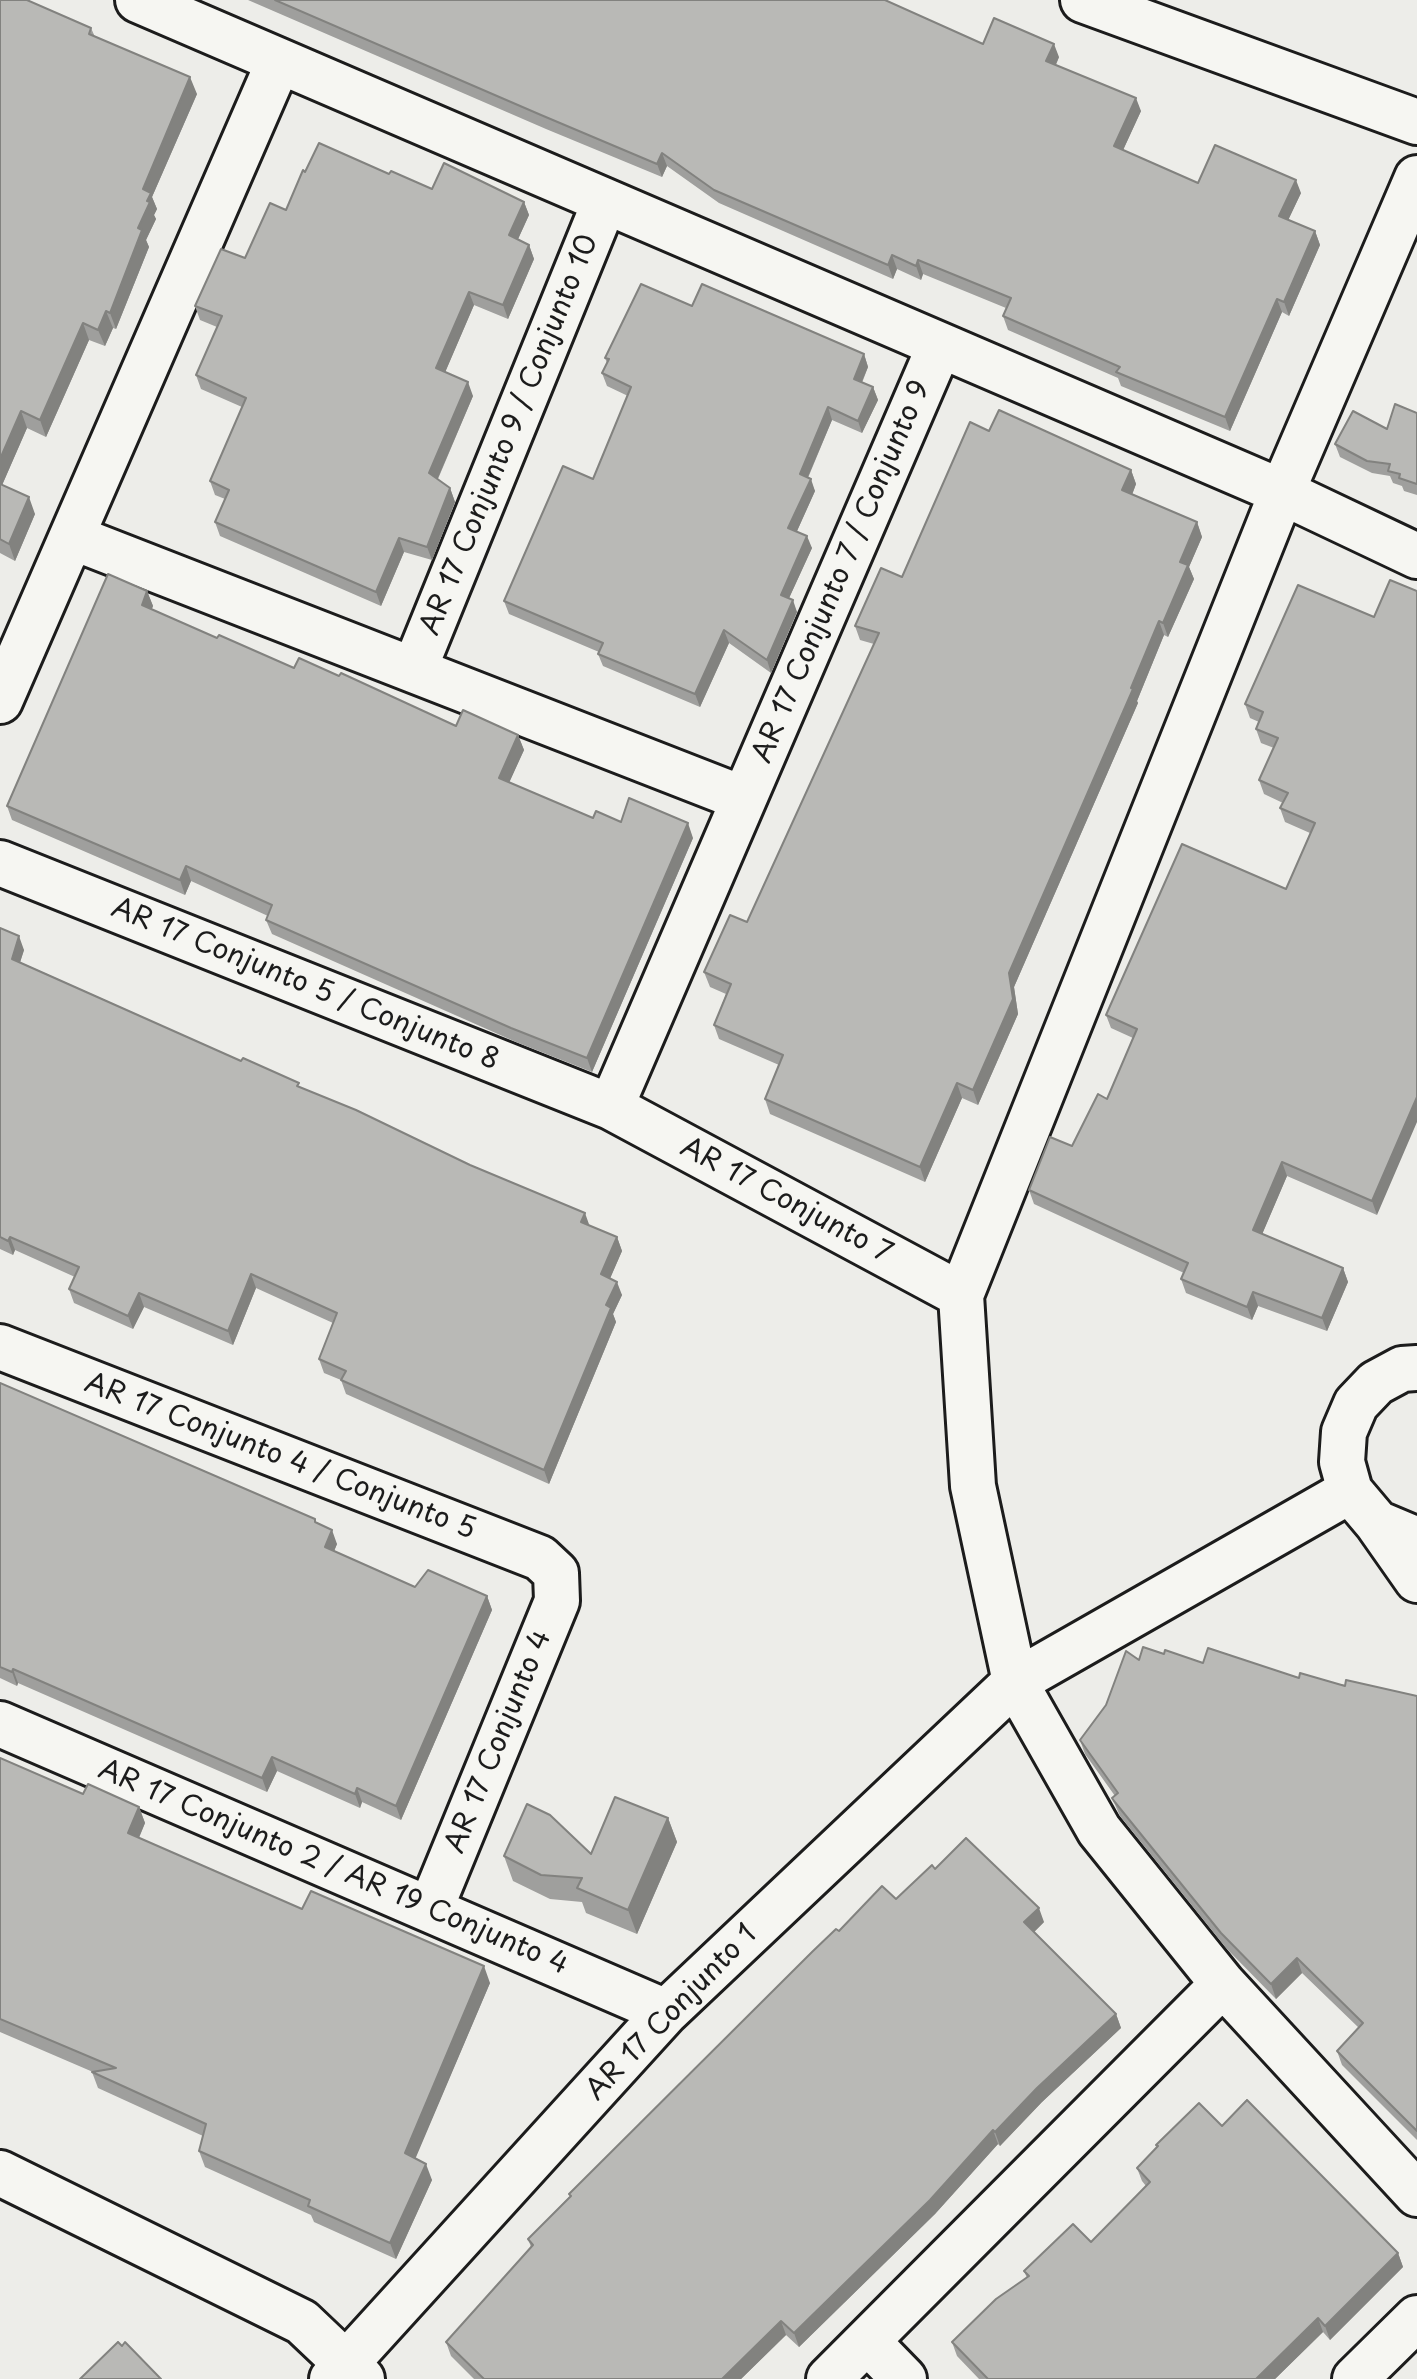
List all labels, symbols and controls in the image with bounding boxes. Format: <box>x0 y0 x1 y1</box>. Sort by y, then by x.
street label: AR 17 Conjunto 9 / Conjunto 10 <box>414 230 606 640</box>
street label: AR 17 Conjunto 7 / Conjunto 9 <box>746 376 938 768</box>
street label: AR 17 Conjunto 5 / Conjunto 8 <box>106 892 504 1078</box>
street label: AR 17 Conjunto 7 <box>675 1131 897 1271</box>
street label: AR 17 Conjunto 4 / Conjunto 5 <box>80 1367 480 1547</box>
street label: AR 17 Conjunto 4 <box>439 1626 559 1858</box>
street label: AR 17 Conjunto 2 / AR 19 Conjunto 4 <box>93 1754 573 1982</box>
street label: AR 17 Conjunto 1 <box>580 1918 764 2108</box>

